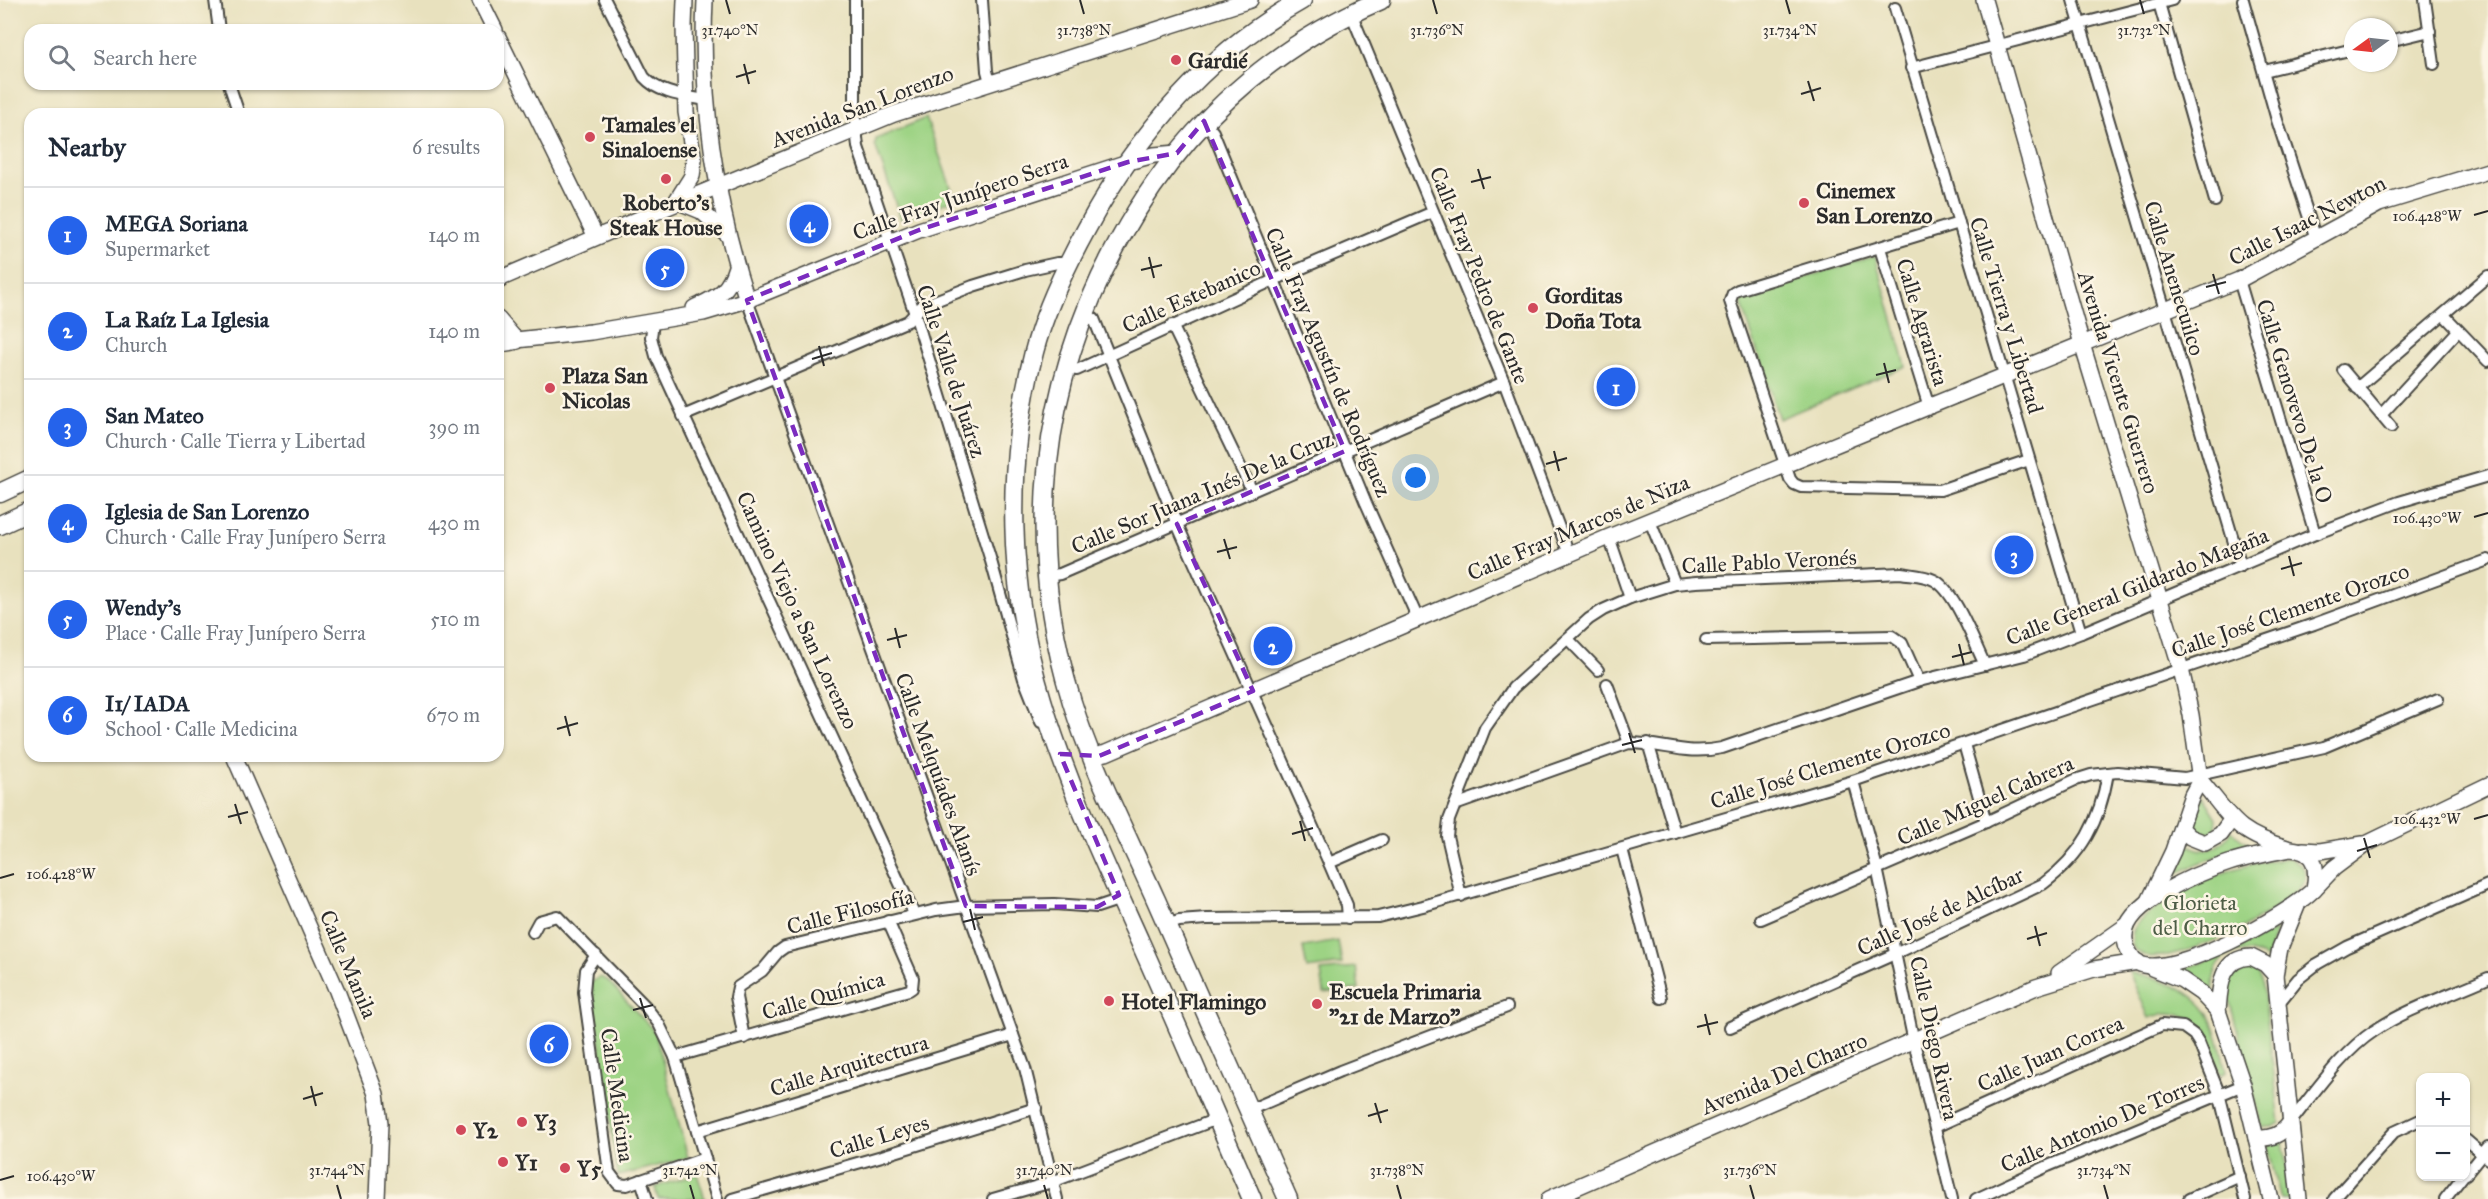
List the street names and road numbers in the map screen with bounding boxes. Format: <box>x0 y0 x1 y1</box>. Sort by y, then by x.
street label: Avenida San Lorenzo <box>766 59 957 154</box>
street label: Calle Fray Junípero Serra <box>849 147 1072 246</box>
street label: Calle Fray Pedro de Gante <box>1424 163 1535 388</box>
street label: Calle Isaac Newton <box>2224 169 2390 272</box>
street label: Calle Anenecuilco <box>2138 197 2211 359</box>
street label: Calle Tierra y Libertad <box>1964 214 2049 417</box>
street label: Calle Fray Agustín de Rodríguez <box>1259 223 1398 501</box>
street label: Calle Estebanico <box>1118 254 1265 339</box>
street label: Calle Agrarista <box>1890 255 1955 390</box>
street label: Avenida Vicente Guerrero <box>2071 267 2165 497</box>
street label: Calle Valle de Juárez <box>911 281 992 461</box>
street label: Calle Genovevo De la O <box>2251 296 2338 506</box>
street label: Calle Sor Juana Inés De la Cruz <box>1067 425 1337 560</box>
street label: Calle Fray Marcos de Niza <box>1463 468 1694 587</box>
street label: Camino Viejo a San Lorenzo <box>731 487 865 733</box>
street label: Calle General Gildardo Magaña <box>2002 521 2273 652</box>
street label: Calle Pablo Veronés <box>1681 543 1857 580</box>
street label: Calle José Clemente Orozco <box>2168 557 2413 664</box>
street label: Calle Melquíades Alanís <box>889 669 988 879</box>
street label: Calle José Clemente Orozco <box>1707 716 1953 815</box>
street label: Calle Miguel Cabrera <box>1893 749 2078 852</box>
street label: Calle José de Alcíbar <box>1853 861 2028 962</box>
street label: Calle Filosofía <box>784 883 917 940</box>
street label: Calle Manila <box>314 906 384 1023</box>
street label: Calle Diego Rivera <box>1904 954 1965 1123</box>
street label: Calle Química <box>759 965 888 1026</box>
street label: Calle Juan Correa <box>1973 1009 2128 1098</box>
street label: Calle Medicina <box>595 1026 640 1165</box>
street label: Avenida Del Charro <box>1696 1026 1871 1121</box>
street label: Calle Arquitectura <box>767 1028 932 1102</box>
street label: Calle Antonio De Torres <box>1996 1068 2208 1179</box>
street label: Calle Leyes <box>826 1109 932 1164</box>

